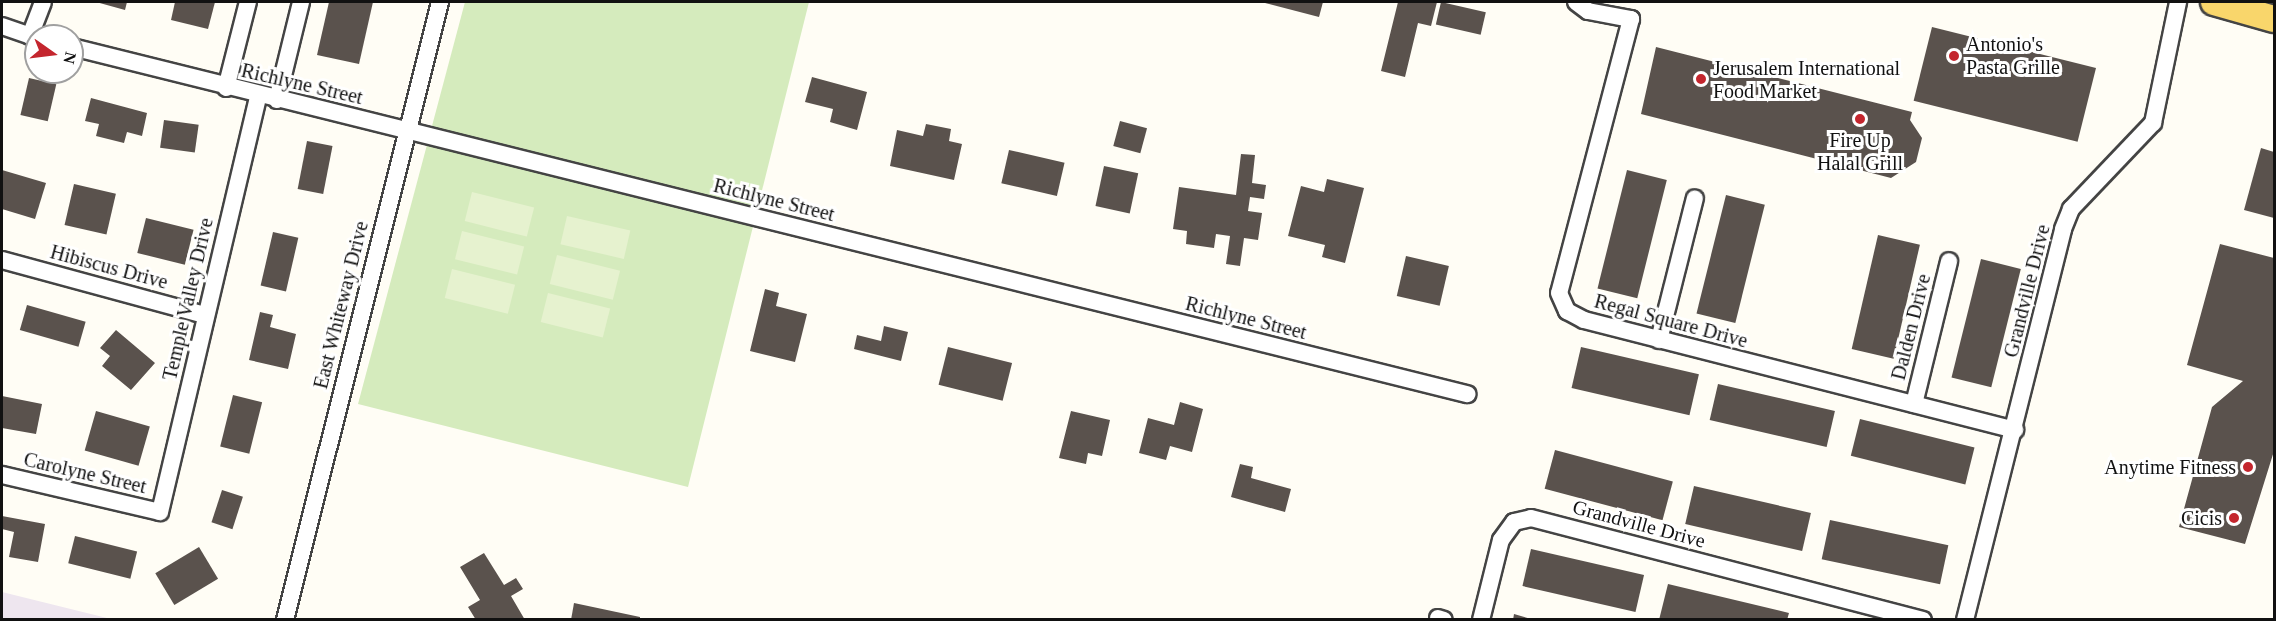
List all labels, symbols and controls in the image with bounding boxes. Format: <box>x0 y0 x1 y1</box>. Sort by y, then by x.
north arrow <box>24 24 84 84</box>
place label: Antonio's Pasta Grille <box>1966 33 2060 80</box>
marker: Antonio's Pasta Grille <box>1947 49 1961 63</box>
text: N <box>60 50 80 66</box>
place label: Jerusalem International Food Market <box>1713 56 1900 103</box>
street label: Richlyne Street <box>239 58 365 110</box>
marker: Jerusalem International Food Market <box>1694 72 1708 86</box>
marker: Fire Up Halal Grill <box>1853 112 1867 126</box>
place label: Fire Up Halal Grill <box>1817 128 1903 175</box>
street label: Richlyne Street <box>711 173 837 227</box>
street label: Temple Valley Drive <box>158 215 218 383</box>
street label: East Whiteway Drive <box>309 219 373 391</box>
street label: Grandville Drive <box>1999 222 2055 360</box>
street label: Hibiscus Drive <box>48 240 170 294</box>
street label: Dalden Drive <box>1886 272 1936 382</box>
street label: Regal Square Drive <box>1592 289 1750 353</box>
street label: Richlyne Street <box>1183 291 1309 345</box>
street label: Carolyne Street <box>21 447 149 499</box>
place label: Anytime Fitness <box>2104 455 2236 479</box>
marker: Anytime Fitness <box>2241 460 2255 474</box>
street label: Grandville Drive <box>1570 495 1708 553</box>
place label: Cicis <box>2181 506 2222 530</box>
marker: Cicis <box>2227 511 2241 525</box>

